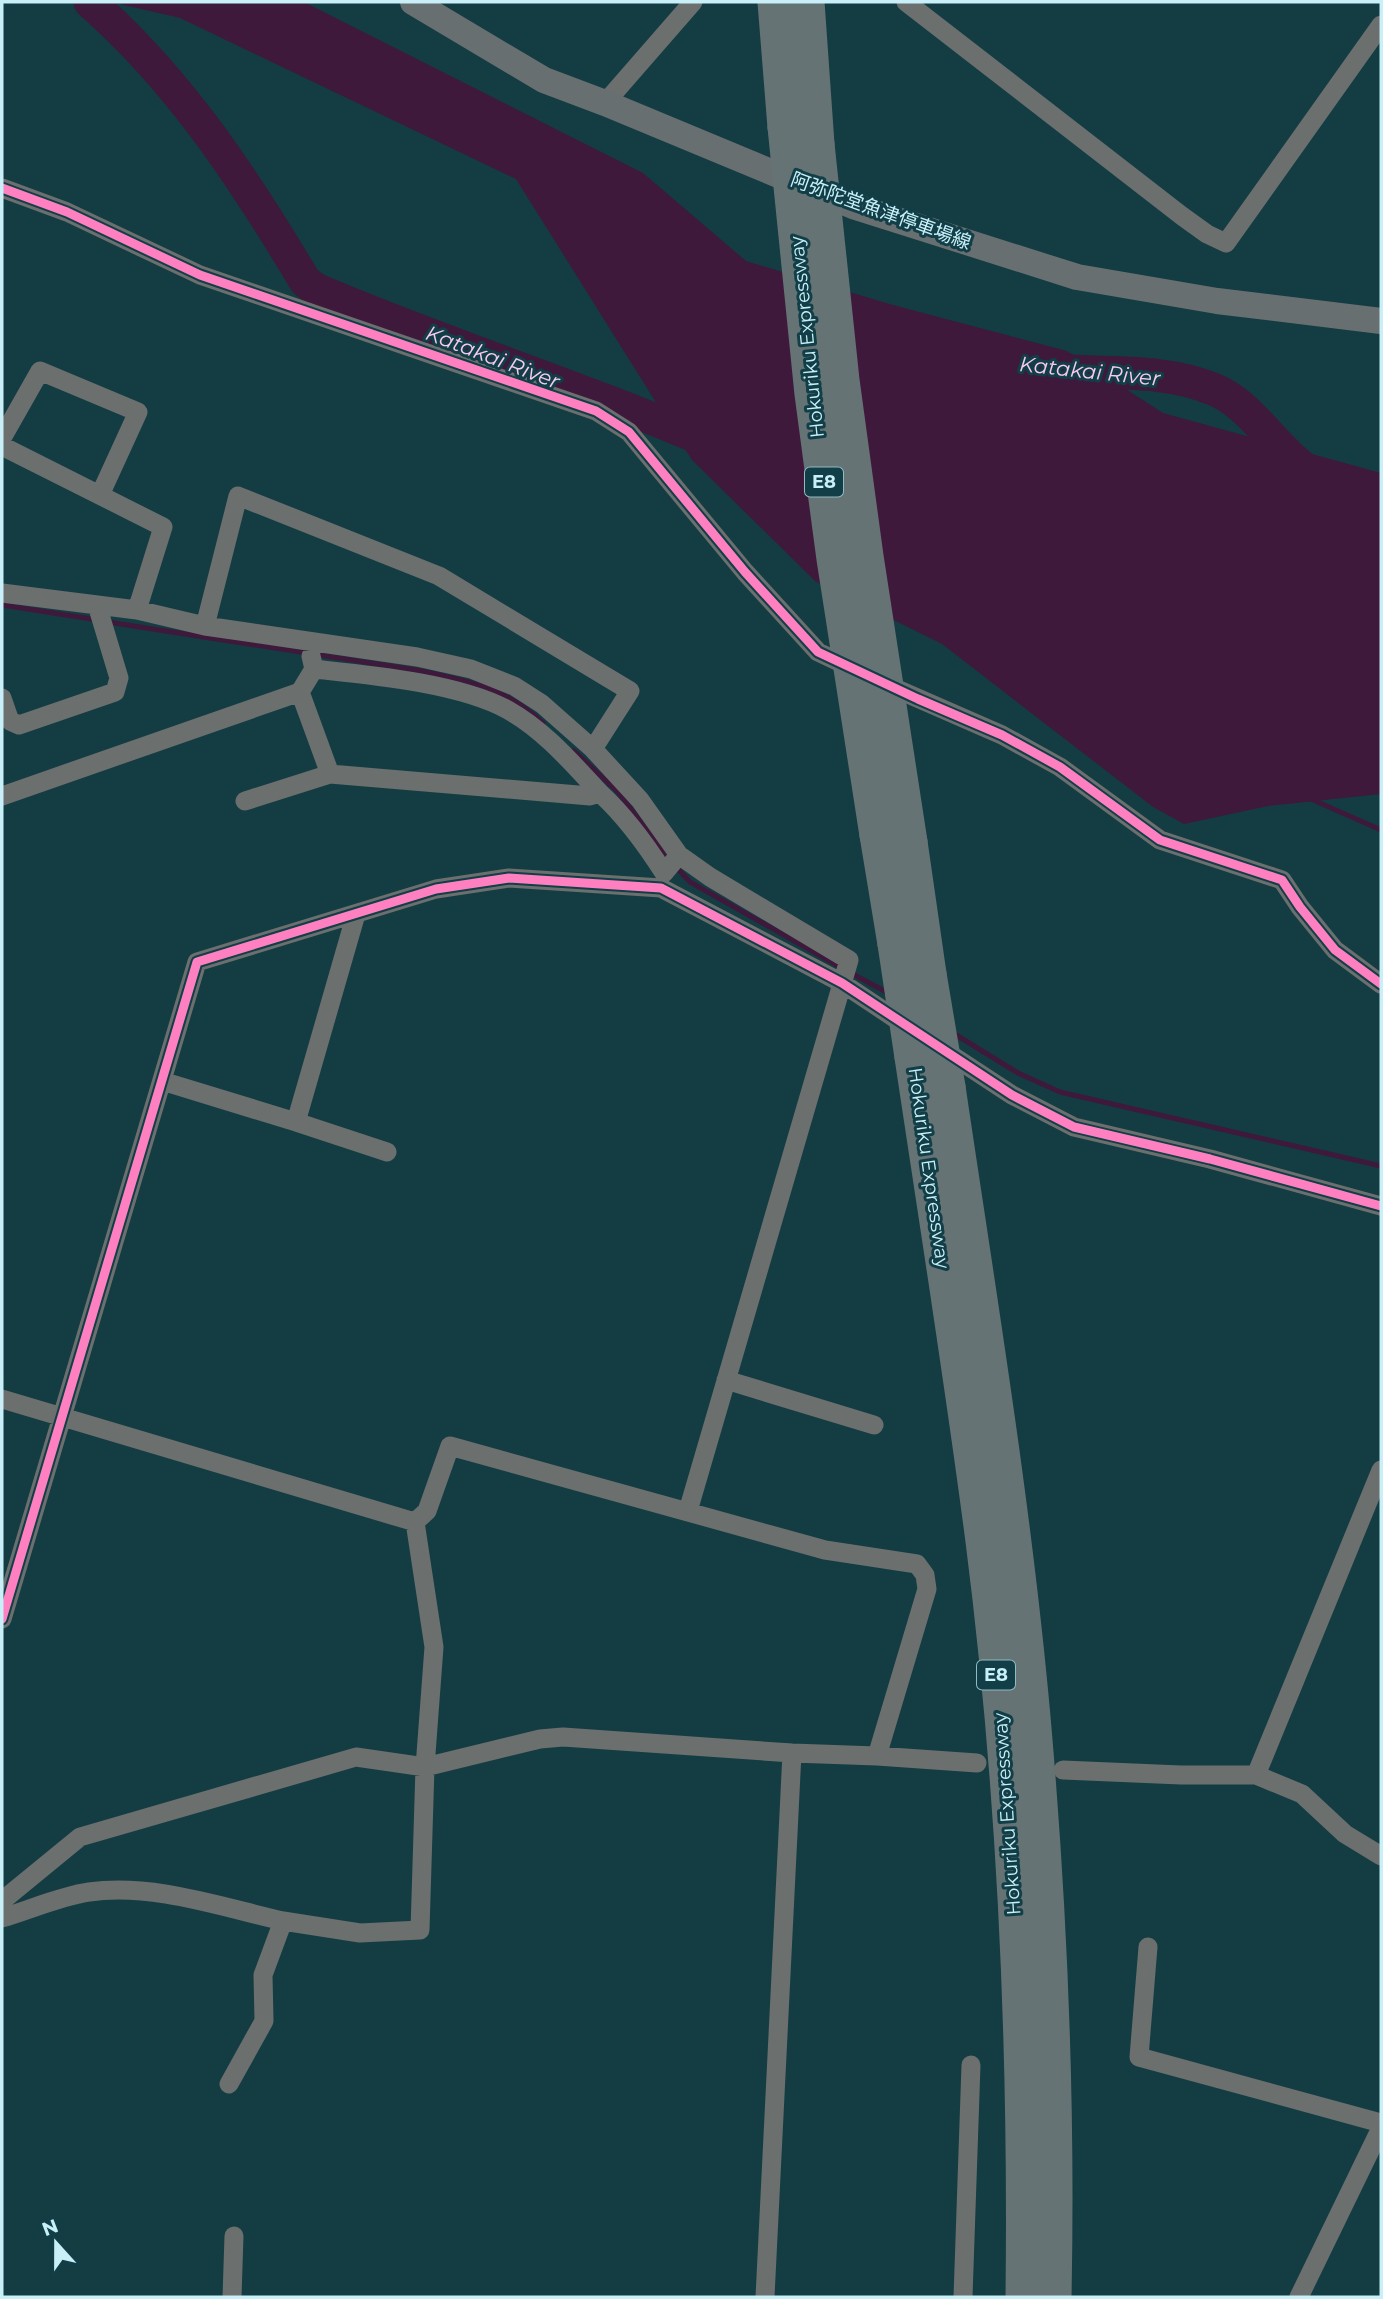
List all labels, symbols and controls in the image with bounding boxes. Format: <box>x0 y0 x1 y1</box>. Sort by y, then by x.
street label: 阿弥陀堂魚津停車場線 <box>788 168 974 254</box>
street label: Hokuriku Expressway <box>785 234 829 439</box>
water label: Katakai River <box>422 320 564 394</box>
water label: Katakai River <box>1018 351 1162 391</box>
road number: E8 <box>805 468 843 496</box>
street label: Hokuriku Expressway <box>903 1066 955 1271</box>
road number: E8 <box>977 1660 1015 1690</box>
street label: Hokuriku Expressway <box>988 1711 1026 1916</box>
north arrow <box>21 2208 91 2278</box>
text: N <box>39 2214 61 2241</box>

